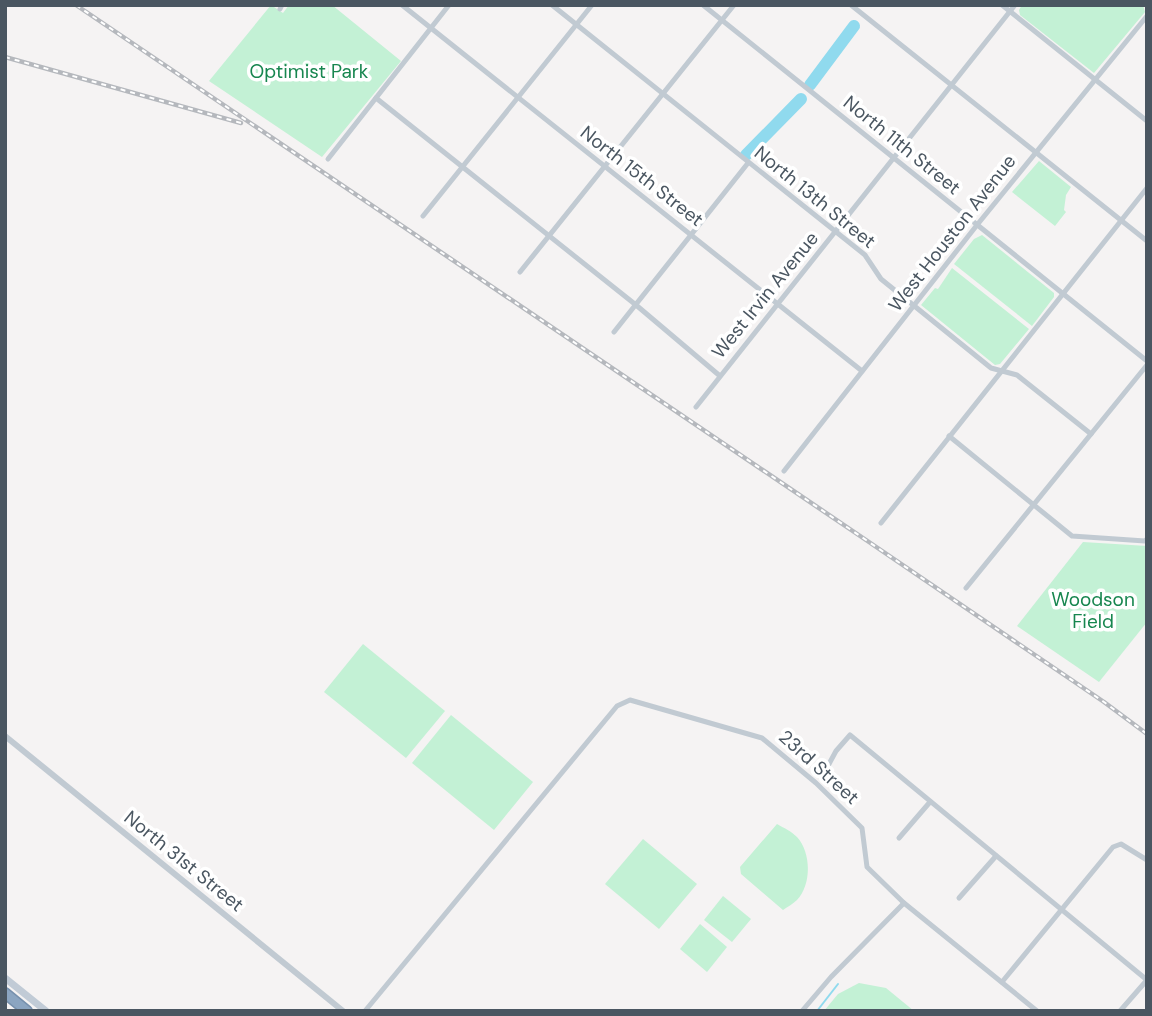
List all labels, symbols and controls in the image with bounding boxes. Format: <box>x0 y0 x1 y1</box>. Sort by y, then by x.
park label: Optimist Park <box>250 59 369 84</box>
street label: North 11th Street <box>838 90 966 200</box>
street label: North 15th Street <box>575 120 709 232</box>
street label: North 13th Street <box>749 140 881 254</box>
street label: West Houston Avenue <box>883 149 1021 317</box>
street label: West Irvin Avenue <box>706 226 824 364</box>
park label: Woodson Field <box>1051 587 1135 634</box>
street label: 23rd Street <box>774 724 864 810</box>
street label: North 31st Street <box>119 805 249 917</box>

